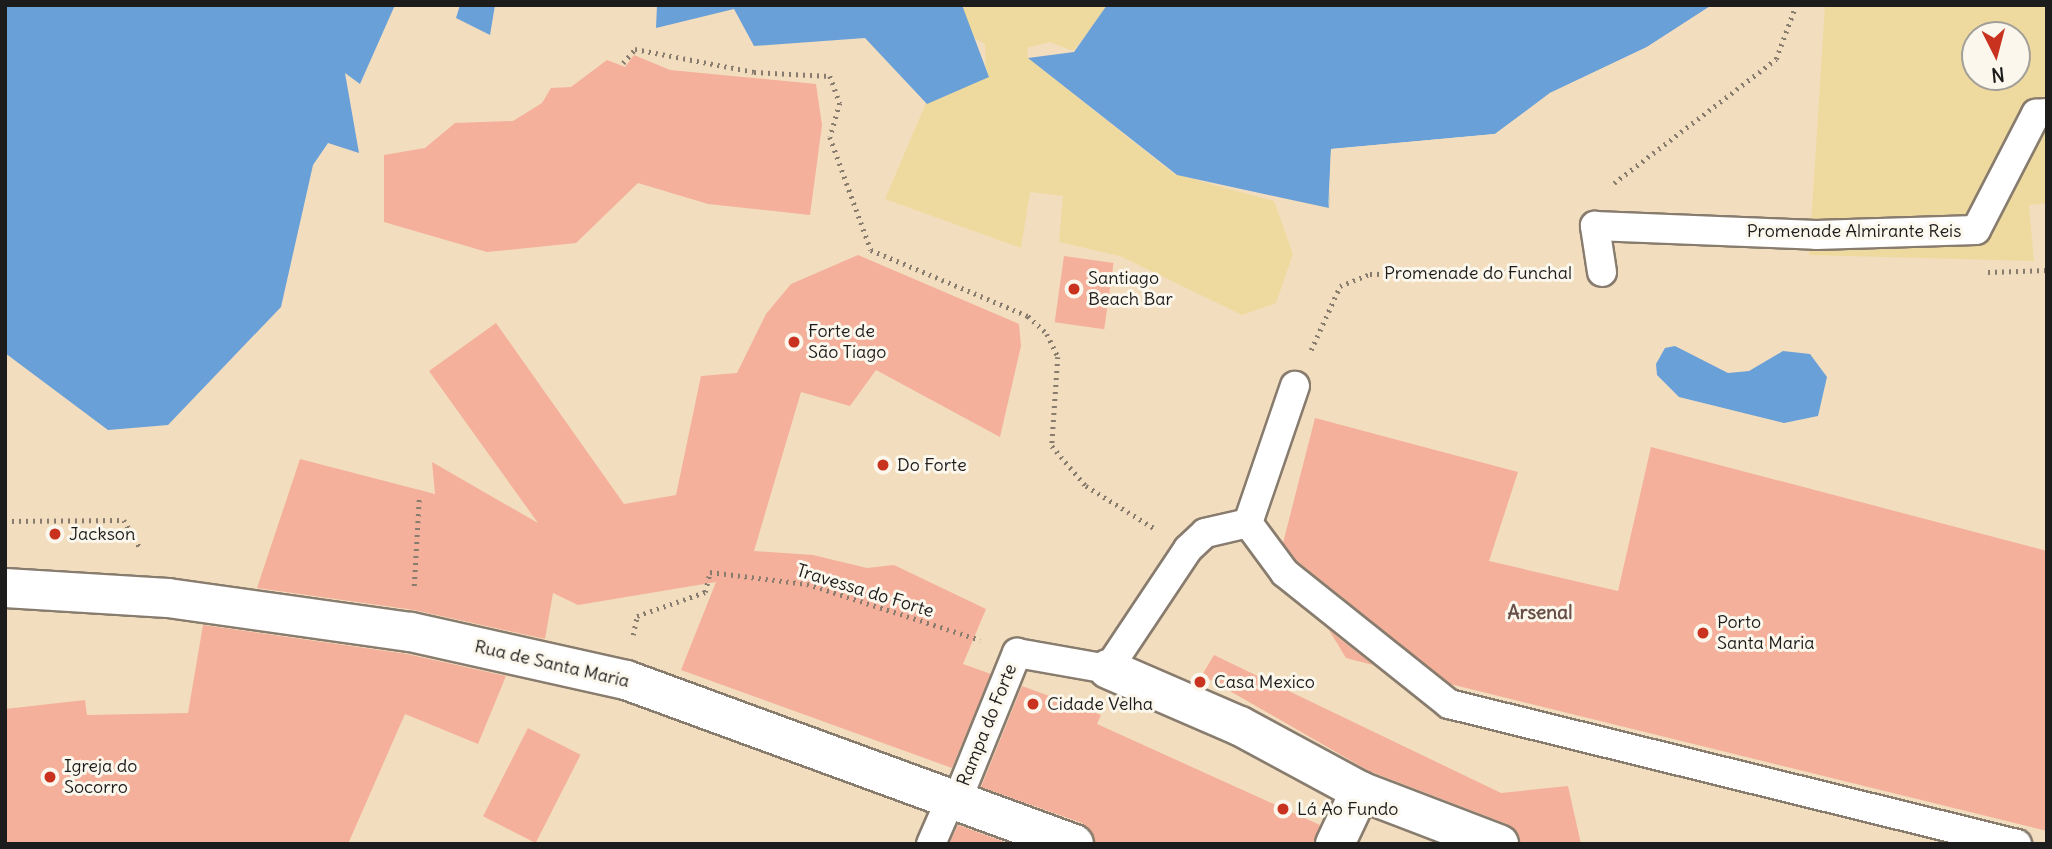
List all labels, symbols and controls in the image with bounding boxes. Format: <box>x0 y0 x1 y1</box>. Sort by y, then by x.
north arrow <box>1961 21 2031 91</box>
text: N <box>1990 62 2006 88</box>
street label: Promenade Almirante Reis <box>1747 220 1961 242</box>
street label: Promenade do Funchal <box>1384 262 1572 284</box>
place label: Santiago Beach Bar <box>1088 268 1173 310</box>
marker: Santiago Beach Bar <box>1066 281 1082 297</box>
place label: Forte de São Tiago <box>808 321 886 364</box>
marker: Forte de São Tiago <box>786 334 802 350</box>
place label: Do Forte <box>897 454 967 476</box>
marker: Do Forte <box>875 457 891 473</box>
place label: Jackson <box>69 523 135 545</box>
marker: Jackson <box>47 526 63 542</box>
street label: Travessa do Forte <box>794 560 936 622</box>
district label: Arsenal <box>1508 602 1572 624</box>
place label: Porto Santa Maria <box>1717 612 1815 654</box>
marker: Porto Santa Maria <box>1695 625 1711 641</box>
street label: Rua de Santa Maria <box>472 636 632 692</box>
street label: Rampa do Forte <box>953 661 1021 789</box>
place label: Casa Mexico <box>1214 671 1315 693</box>
marker: Casa Mexico <box>1192 674 1208 690</box>
place label: Cidade Velha <box>1047 693 1153 715</box>
marker: Cidade Velha <box>1025 696 1041 712</box>
place label: Igreja do Socorro <box>64 756 137 798</box>
marker: Igreja do Socorro <box>42 769 58 785</box>
place label: Lá Ao Fundo <box>1297 798 1398 820</box>
marker: Lá Ao Fundo <box>1275 801 1291 817</box>

